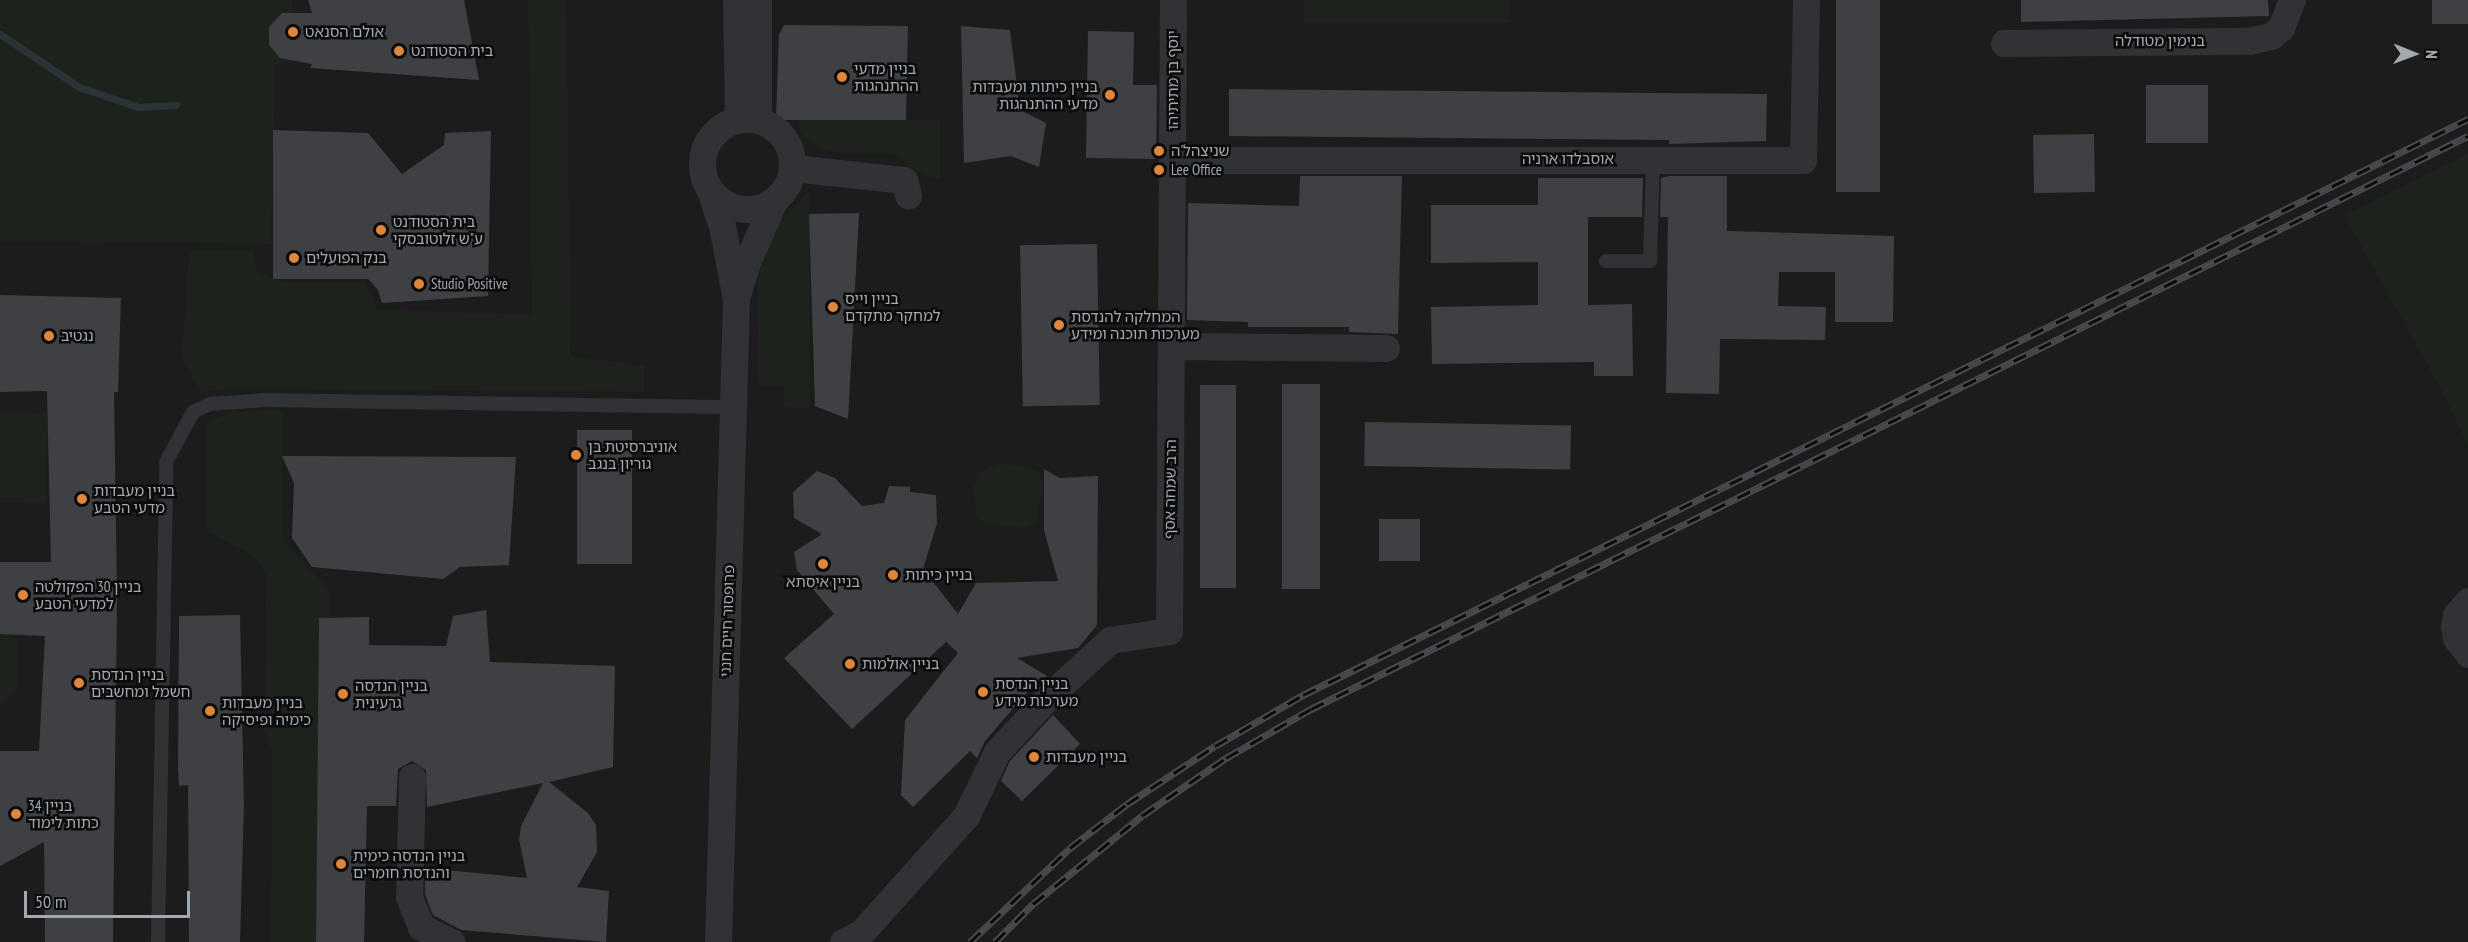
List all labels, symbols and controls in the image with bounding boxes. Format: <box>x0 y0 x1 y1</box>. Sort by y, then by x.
place label: אולם הסנאט <box>305 23 384 41</box>
north arrow <box>2384 24 2444 84</box>
marker: אולם הסנאט <box>286 25 300 39</box>
street label: יוסף בן מתיתיהו <box>1164 30 1182 130</box>
street label: בנימין מטודלה <box>2115 32 2205 50</box>
place label: בית הסטודנט <box>411 42 493 60</box>
marker: בית הסטודנט <box>392 44 406 58</box>
text: N <box>2422 50 2442 59</box>
place label: בניין מדעי ההתנהגות <box>854 59 919 94</box>
marker: בניין מדעי ההתנהגות <box>835 70 849 84</box>
place label: בניין כיתות ומעבדות מדעי ההתנהגות <box>972 77 1098 112</box>
marker: בניין כיתות ומעבדות מדעי ההתנהגות <box>1103 88 1117 102</box>
place label: שניצהל'ה <box>1171 142 1230 160</box>
marker: שניצהל'ה <box>1152 144 1166 158</box>
street label: אוסבלדו ארניה <box>1522 150 1614 168</box>
place label: Lee Office <box>1171 161 1222 179</box>
marker: Lee Office <box>1152 163 1166 177</box>
place label: בית הסטודנט ע"ש זלוטובסקי <box>393 212 483 247</box>
marker: בית הסטודנט ע"ש זלוטובסקי <box>374 223 388 237</box>
place label: בנק הפועלים <box>306 249 387 267</box>
marker: בנק הפועלים <box>287 251 301 265</box>
place label: Studio Positive <box>431 275 508 293</box>
marker: Studio Positive <box>412 277 426 291</box>
place label: בניין וייס למחקר מתקדם <box>845 289 941 324</box>
marker: בניין וייס למחקר מתקדם <box>826 300 840 314</box>
place label: המחלקה להנדסת מערכות תוכנה ומידע <box>1071 307 1200 342</box>
marker: המחלקה להנדסת מערכות תוכנה ומידע <box>1052 318 1066 332</box>
place label: נגטיב <box>61 327 94 345</box>
marker: נגטיב <box>42 329 56 343</box>
place label: אוניברסיטת בן גוריון בנגב <box>588 437 677 472</box>
street label: הרב שמחה אסף <box>1160 439 1180 539</box>
marker: אוניברסיטת בן גוריון בנגב <box>569 448 583 462</box>
place label: בניין מעבדות מדעי הטבע <box>94 481 175 516</box>
marker: בניין מעבדות מדעי הטבע <box>75 492 89 506</box>
marker: בניין איסתא <box>816 557 830 571</box>
street label: פרופסור חיים חנני <box>716 565 738 677</box>
place label: בניין כיתות <box>905 566 973 584</box>
marker: בניין כיתות <box>886 568 900 582</box>
place label: בניין איסתא <box>786 573 860 591</box>
place label: בניין 30 הפקולטה למדעי הטבע <box>35 577 142 612</box>
marker: בניין 30 הפקולטה למדעי הטבע <box>16 588 30 602</box>
place label: בניין אולמות <box>862 655 940 673</box>
marker: בניין אולמות <box>843 657 857 671</box>
place label: בניין הנדסת חשמל ומחשבים <box>91 665 191 700</box>
place label: בניין הנדסת מערכות מידע <box>995 674 1078 709</box>
marker: בניין הנדסת חשמל ומחשבים <box>72 676 86 690</box>
place label: בניין הנדסה גרעינית <box>355 676 428 711</box>
marker: בניין הנדסת מערכות מידע <box>976 685 990 699</box>
marker: בניין הנדסה גרעינית <box>336 687 350 701</box>
place label: בניין מעבדות כימיה ופיסיקה <box>222 693 311 728</box>
marker: בניין מעבדות כימיה ופיסיקה <box>203 704 217 718</box>
place label: בניין מעבדות <box>1046 748 1127 766</box>
marker: בניין מעבדות <box>1027 750 1041 764</box>
place label: בניין 34 כתות לימוד <box>28 796 99 831</box>
marker: בניין 34 כתות לימוד <box>9 807 23 821</box>
place label: בניין הנדסה כימית והנדסת חומרים <box>353 846 465 881</box>
marker: בניין הנדסה כימית והנדסת חומרים <box>334 857 348 871</box>
scale bar <box>27 879 194 917</box>
text: 50 m <box>35 890 67 913</box>

